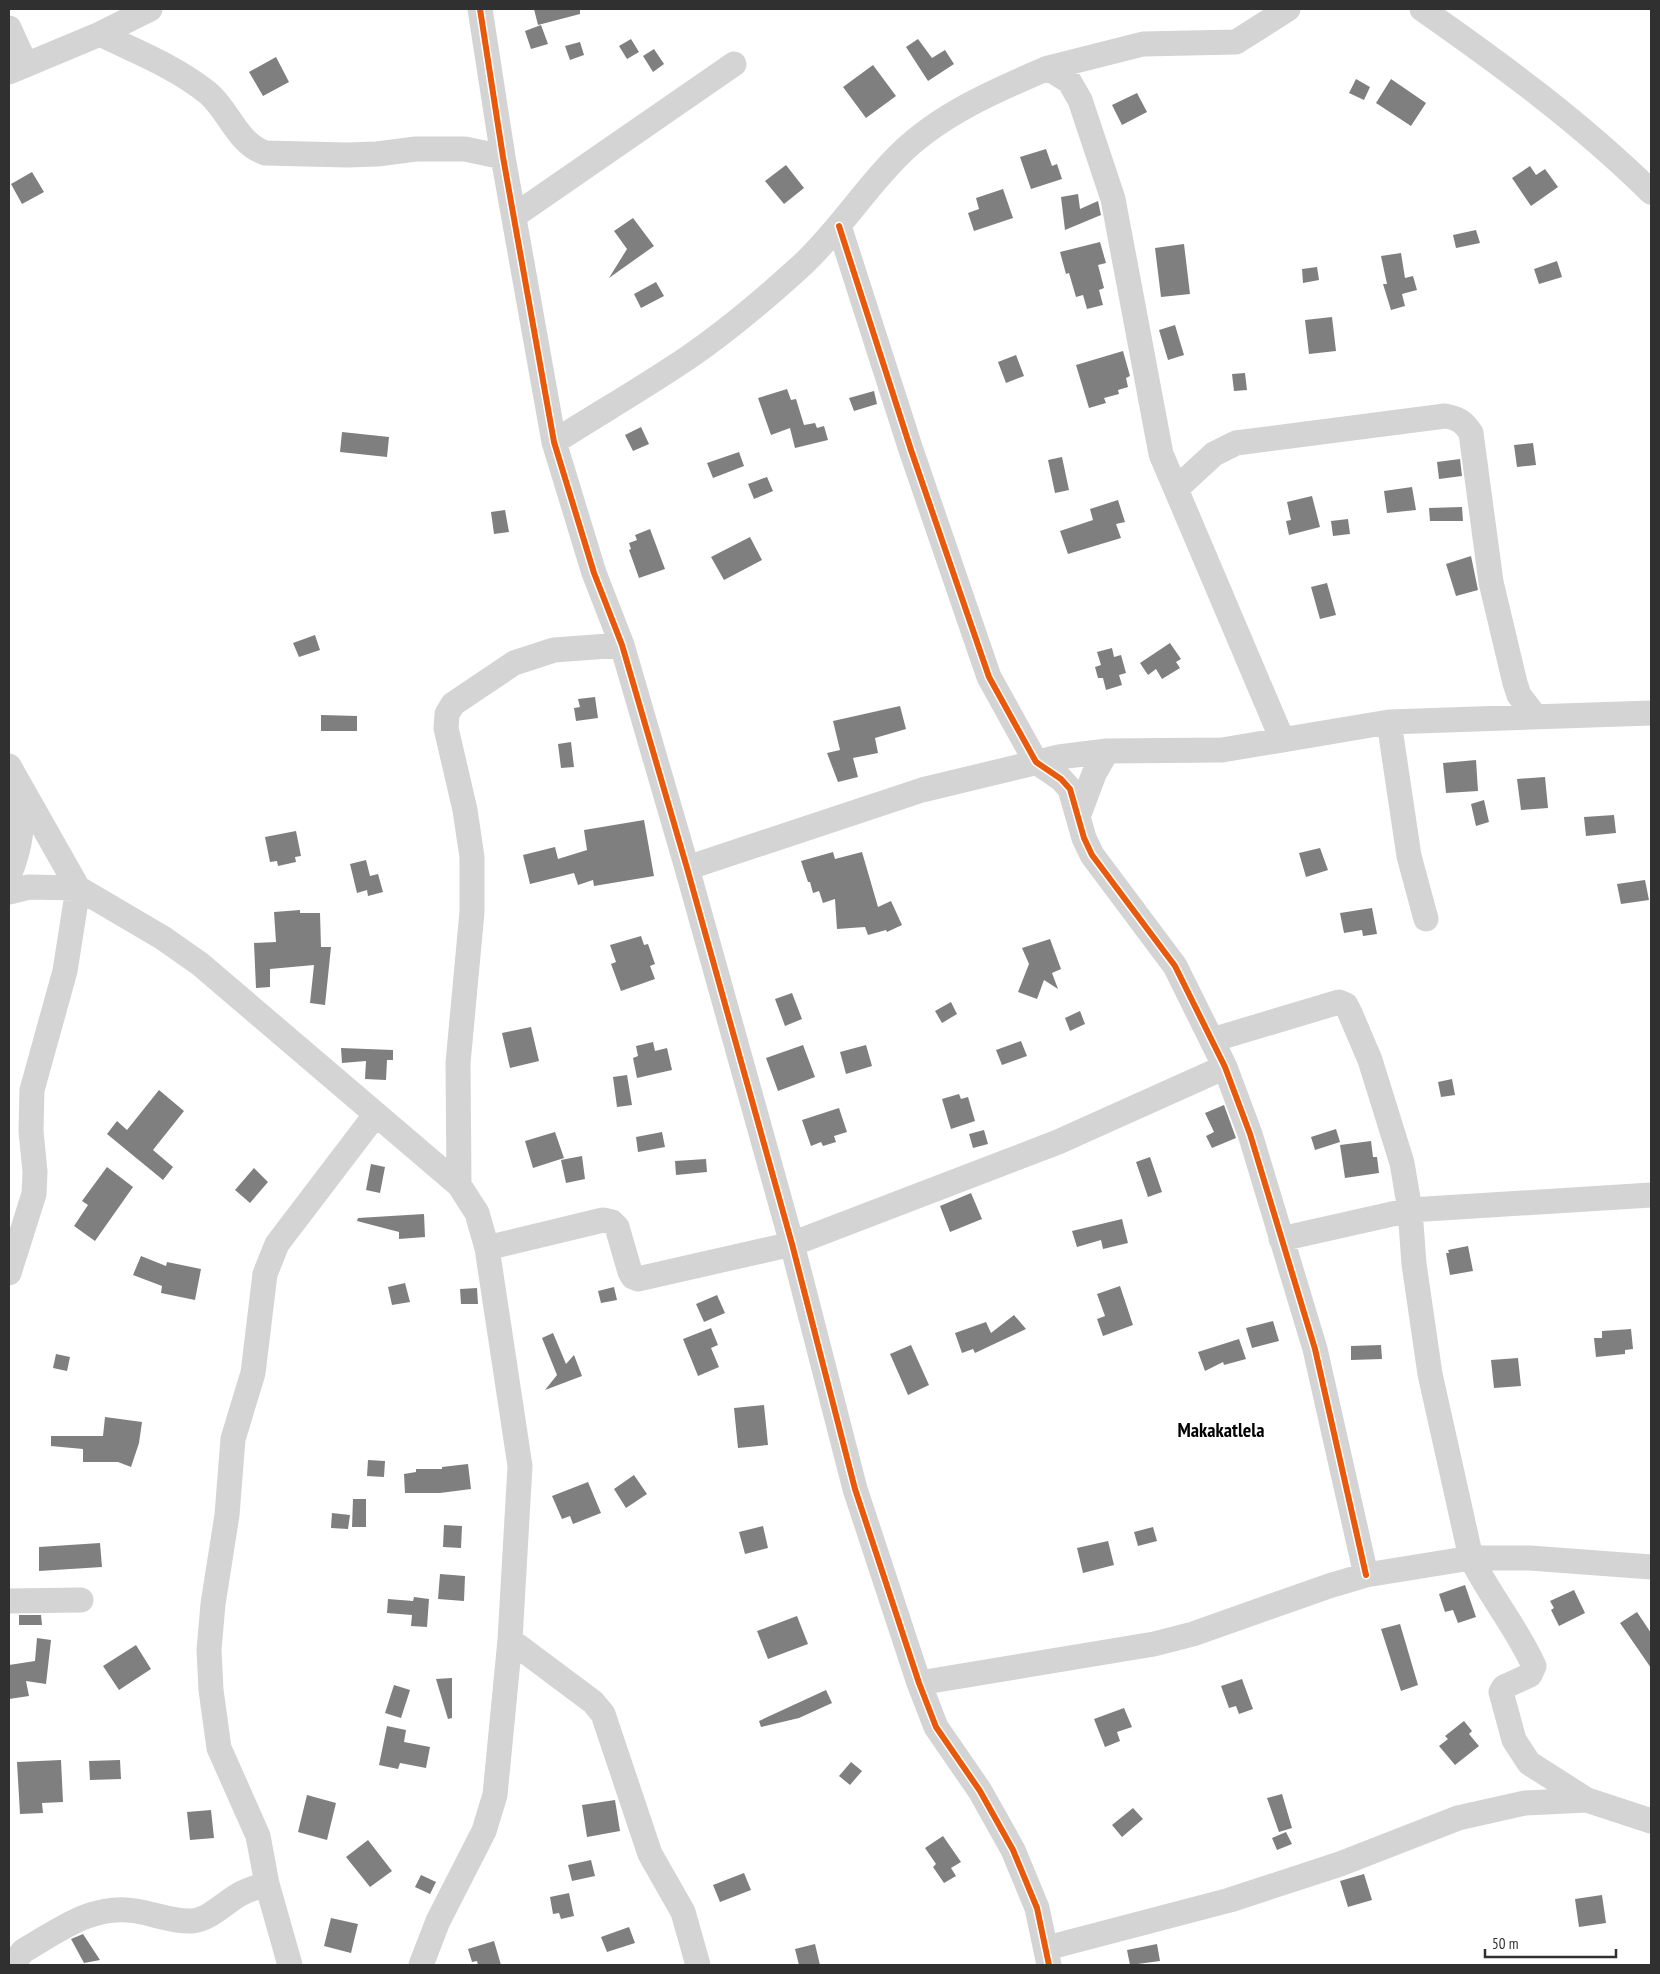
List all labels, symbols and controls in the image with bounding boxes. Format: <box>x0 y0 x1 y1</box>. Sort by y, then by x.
district label: Makakatlela <box>1178 1417 1264 1443</box>
scale bar <box>1485 1926 1616 1958</box>
text: 50 m <box>1492 1934 1518 1953</box>

